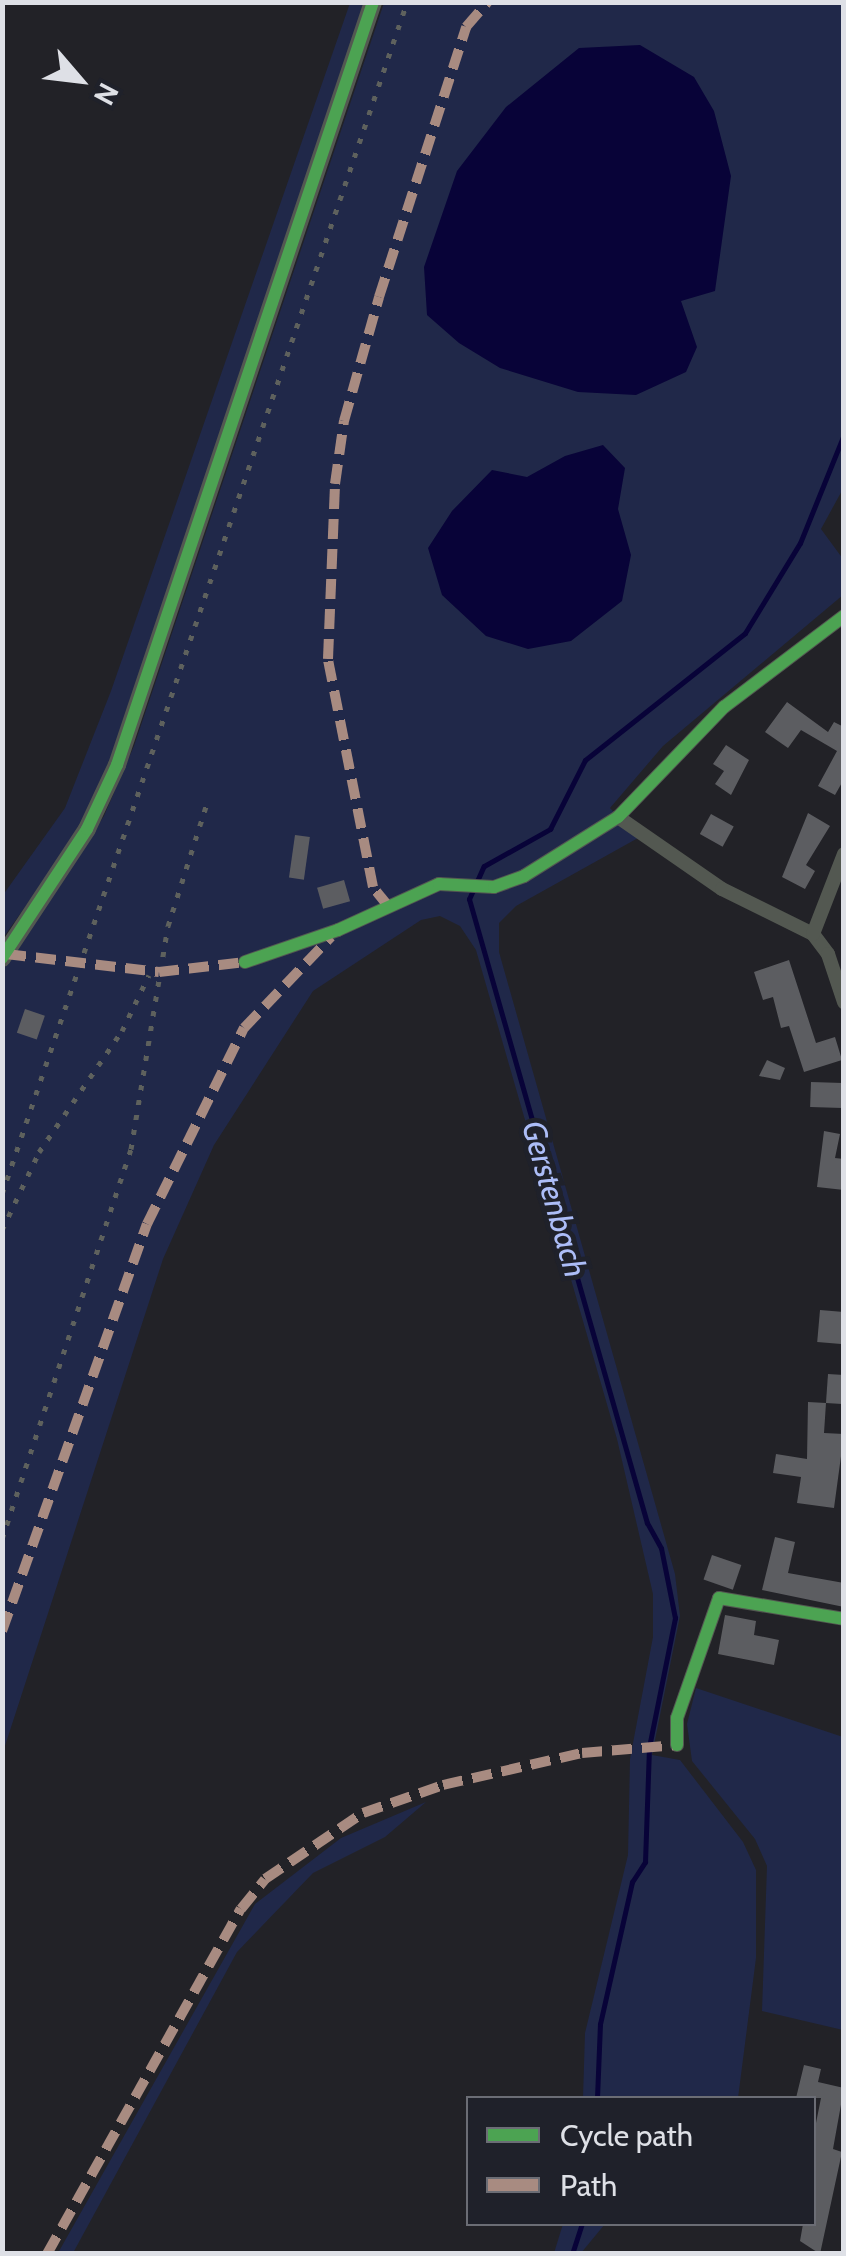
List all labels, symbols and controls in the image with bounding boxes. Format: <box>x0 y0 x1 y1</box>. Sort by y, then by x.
north arrow <box>30 30 130 130</box>
text: N <box>87 77 126 111</box>
water label: Gerstenbach <box>513 1116 595 1282</box>
legend <box>466 2096 816 2226</box>
text: Cycle path <box>560 2117 693 2154</box>
text: Path <box>560 2167 617 2204</box>

